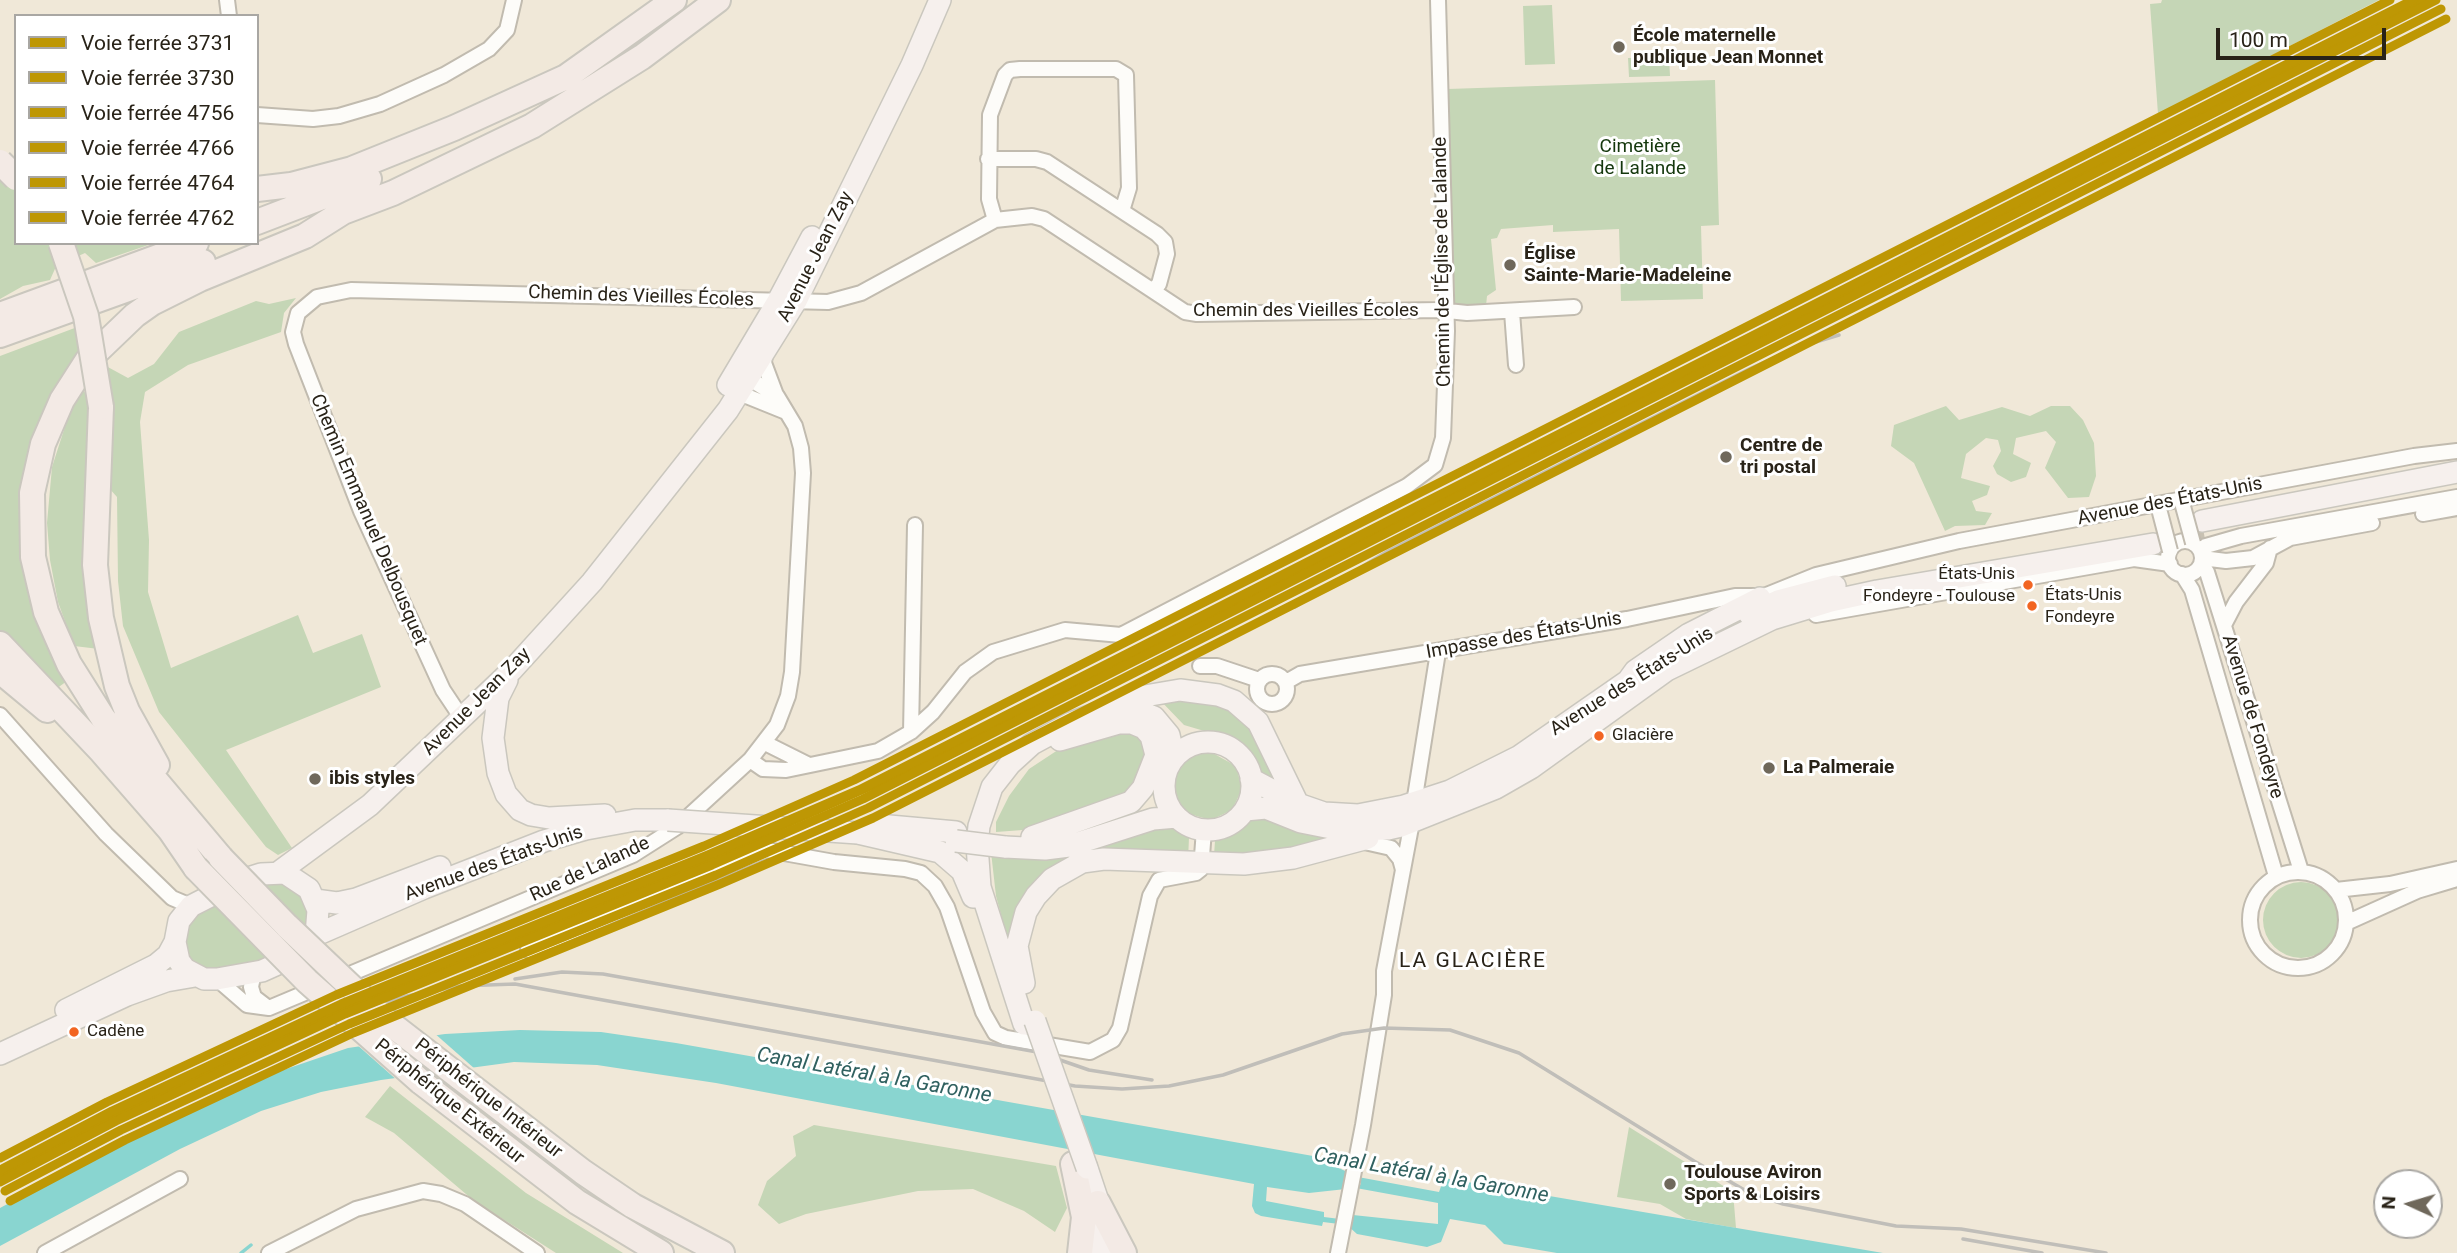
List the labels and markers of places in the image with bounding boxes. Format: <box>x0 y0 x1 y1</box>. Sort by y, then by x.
place label: École maternelle publique Jean Monnet <box>1633 25 1823 69</box>
marker: École maternelle publique Jean Monnet <box>1611 39 1627 55</box>
place label: Église Sainte-Marie-Madeleine <box>1524 243 1731 287</box>
marker: Église Sainte-Marie-Madeleine <box>1502 257 1518 273</box>
place label: Centre de tri postal <box>1740 435 1822 479</box>
marker: Centre de tri postal <box>1718 449 1734 465</box>
place label: États-Unis Fondeyre - Toulouse <box>1863 565 2015 605</box>
marker: États-Unis Fondeyre - Toulouse <box>2021 578 2035 592</box>
place label: États-Unis Fondeyre <box>2045 586 2122 626</box>
marker: États-Unis Fondeyre <box>2025 599 2039 613</box>
place label: Glacière <box>1612 726 1674 746</box>
marker: Glacière <box>1592 729 1606 743</box>
place label: La Palmeraie <box>1783 757 1894 779</box>
marker: La Palmeraie <box>1761 760 1777 776</box>
place label: ibis styles <box>329 768 415 790</box>
marker: ibis styles <box>307 771 323 787</box>
place label: Cadène <box>87 1022 144 1042</box>
marker: Cadène <box>67 1025 81 1039</box>
place label: Toulouse Aviron Sports & Loisirs <box>1684 1162 1822 1206</box>
marker: Toulouse Aviron Sports & Loisirs <box>1662 1176 1678 1192</box>

